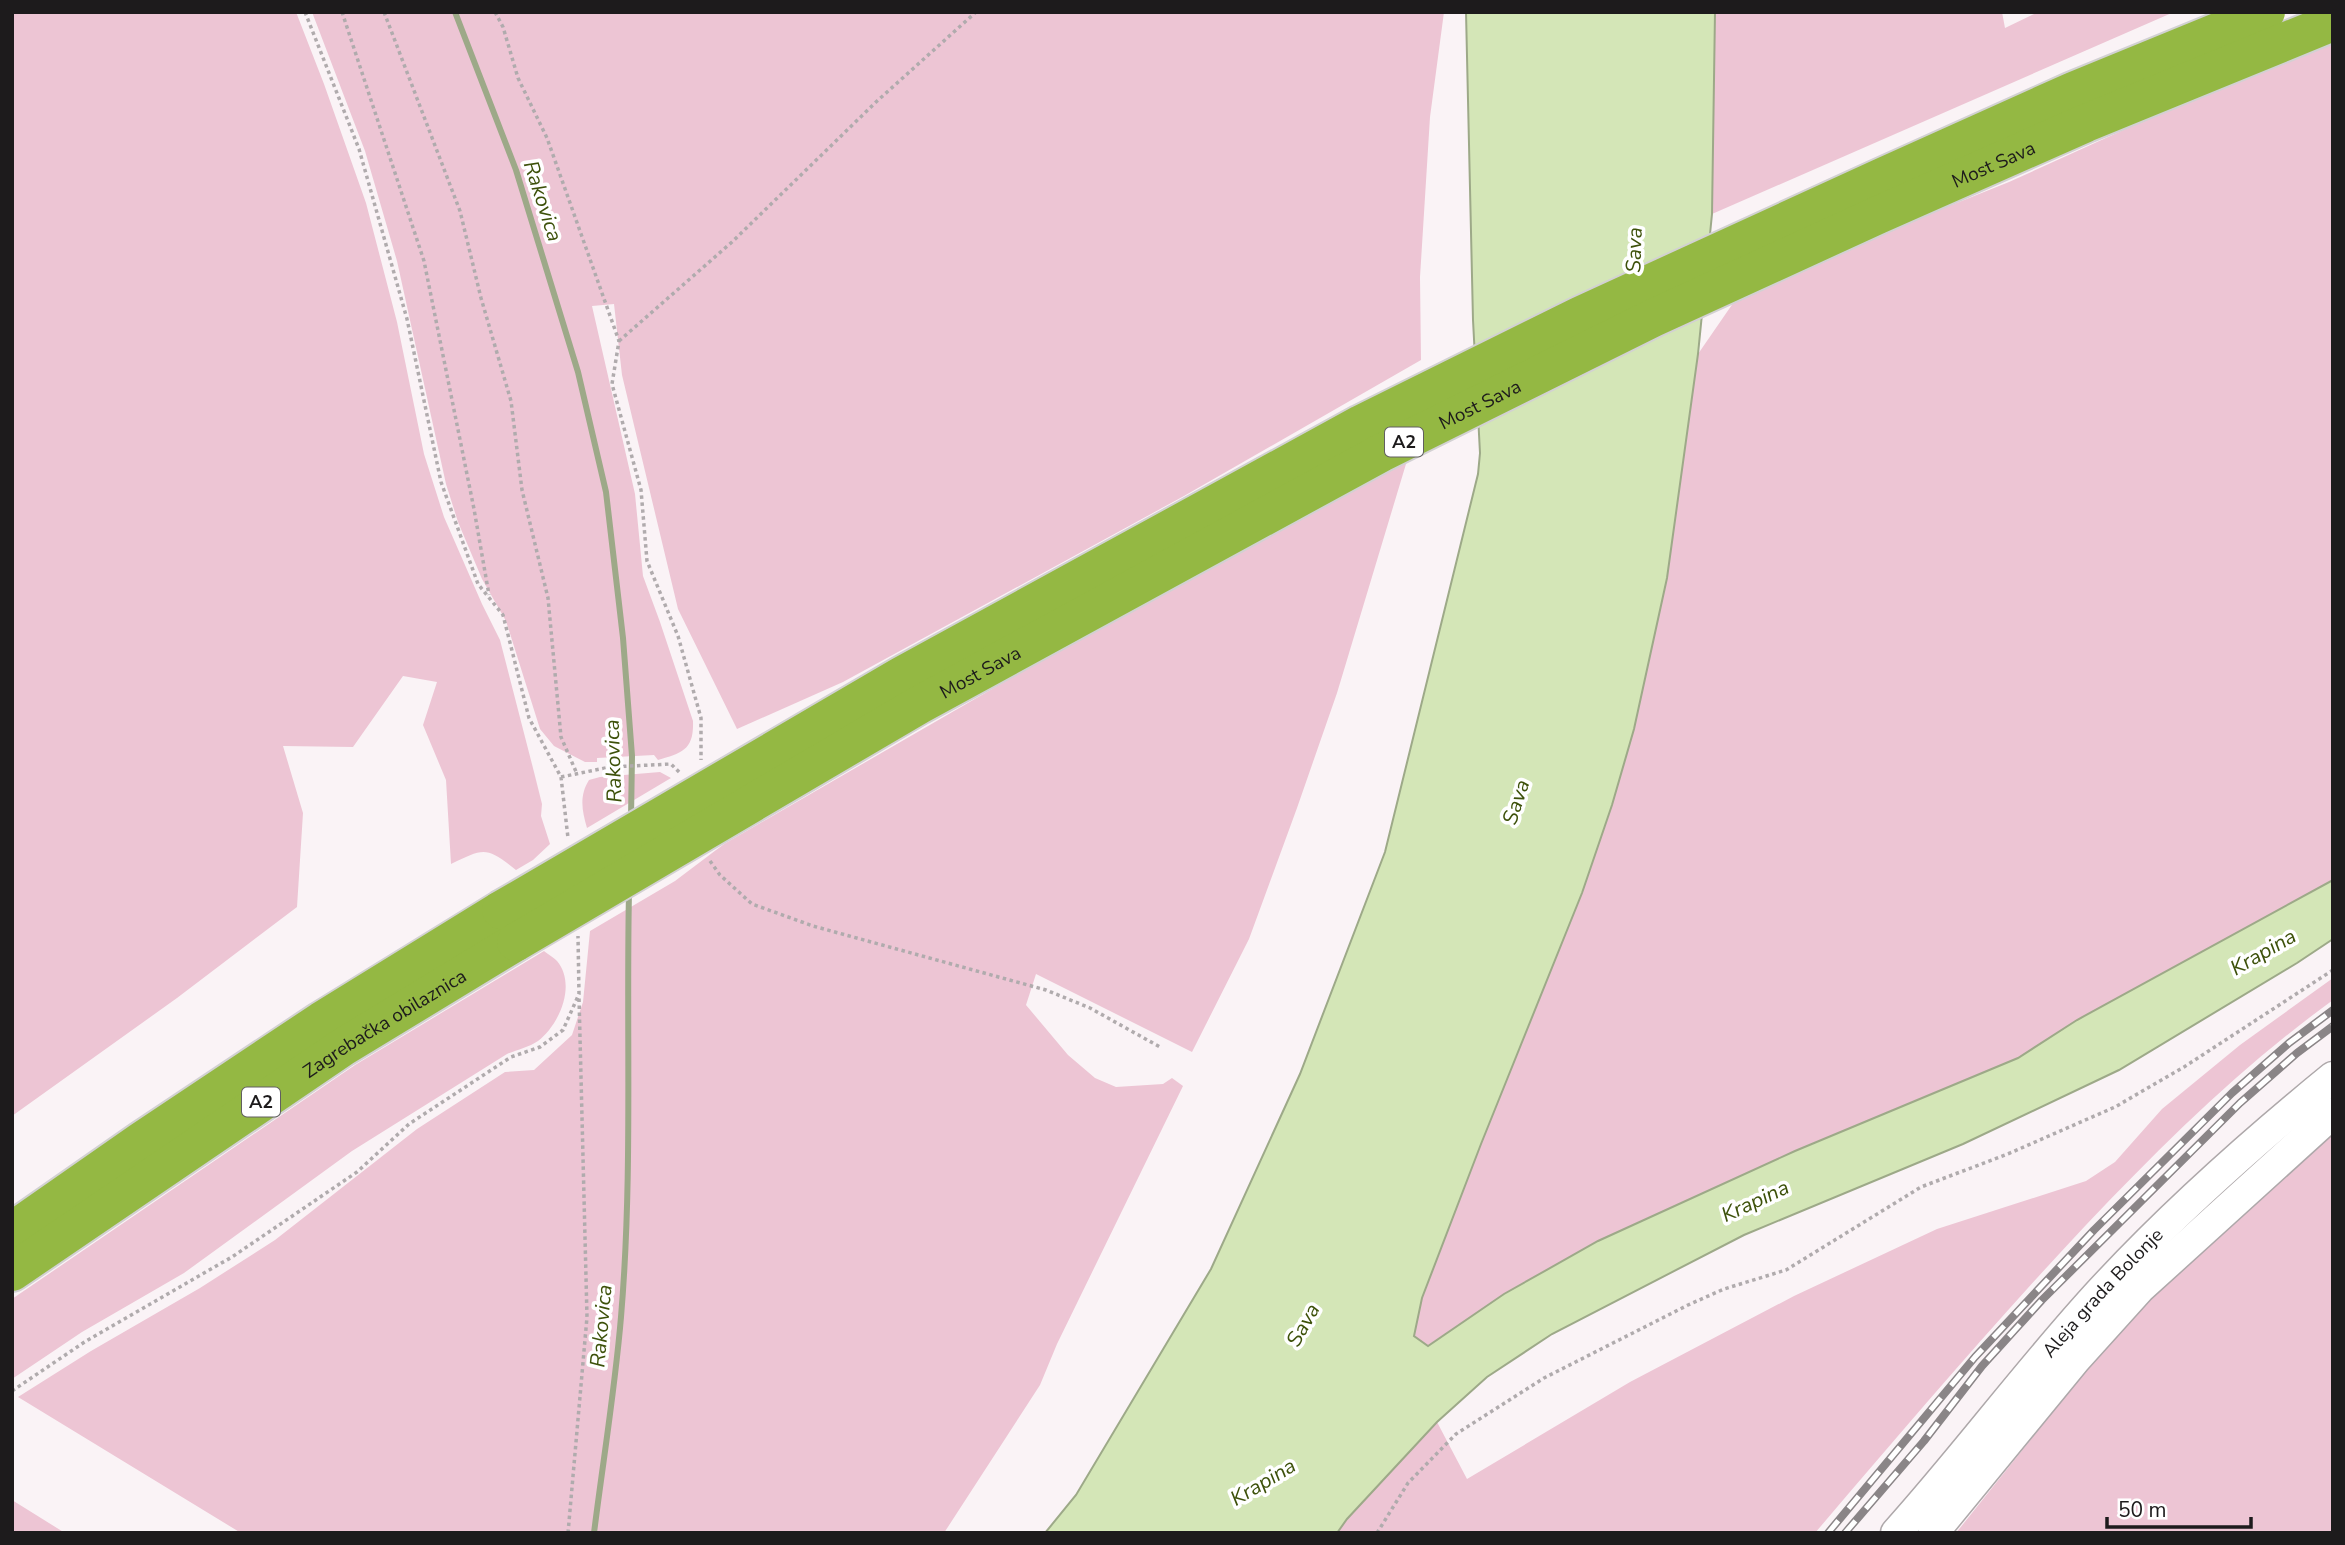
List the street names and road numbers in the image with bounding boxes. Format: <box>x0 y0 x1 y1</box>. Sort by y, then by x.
street label: Most Sava <box>1948 135 2040 195</box>
street label: Most Sava <box>1435 374 1526 436</box>
road number: A2 <box>1385 428 1423 457</box>
street label: Most Sava <box>935 640 1026 705</box>
street label: Zagrebačka obilaznica <box>298 963 471 1085</box>
road number: A2 <box>242 1087 280 1116</box>
street label: Aleja grada Bolonje <box>2036 1222 2169 1363</box>

